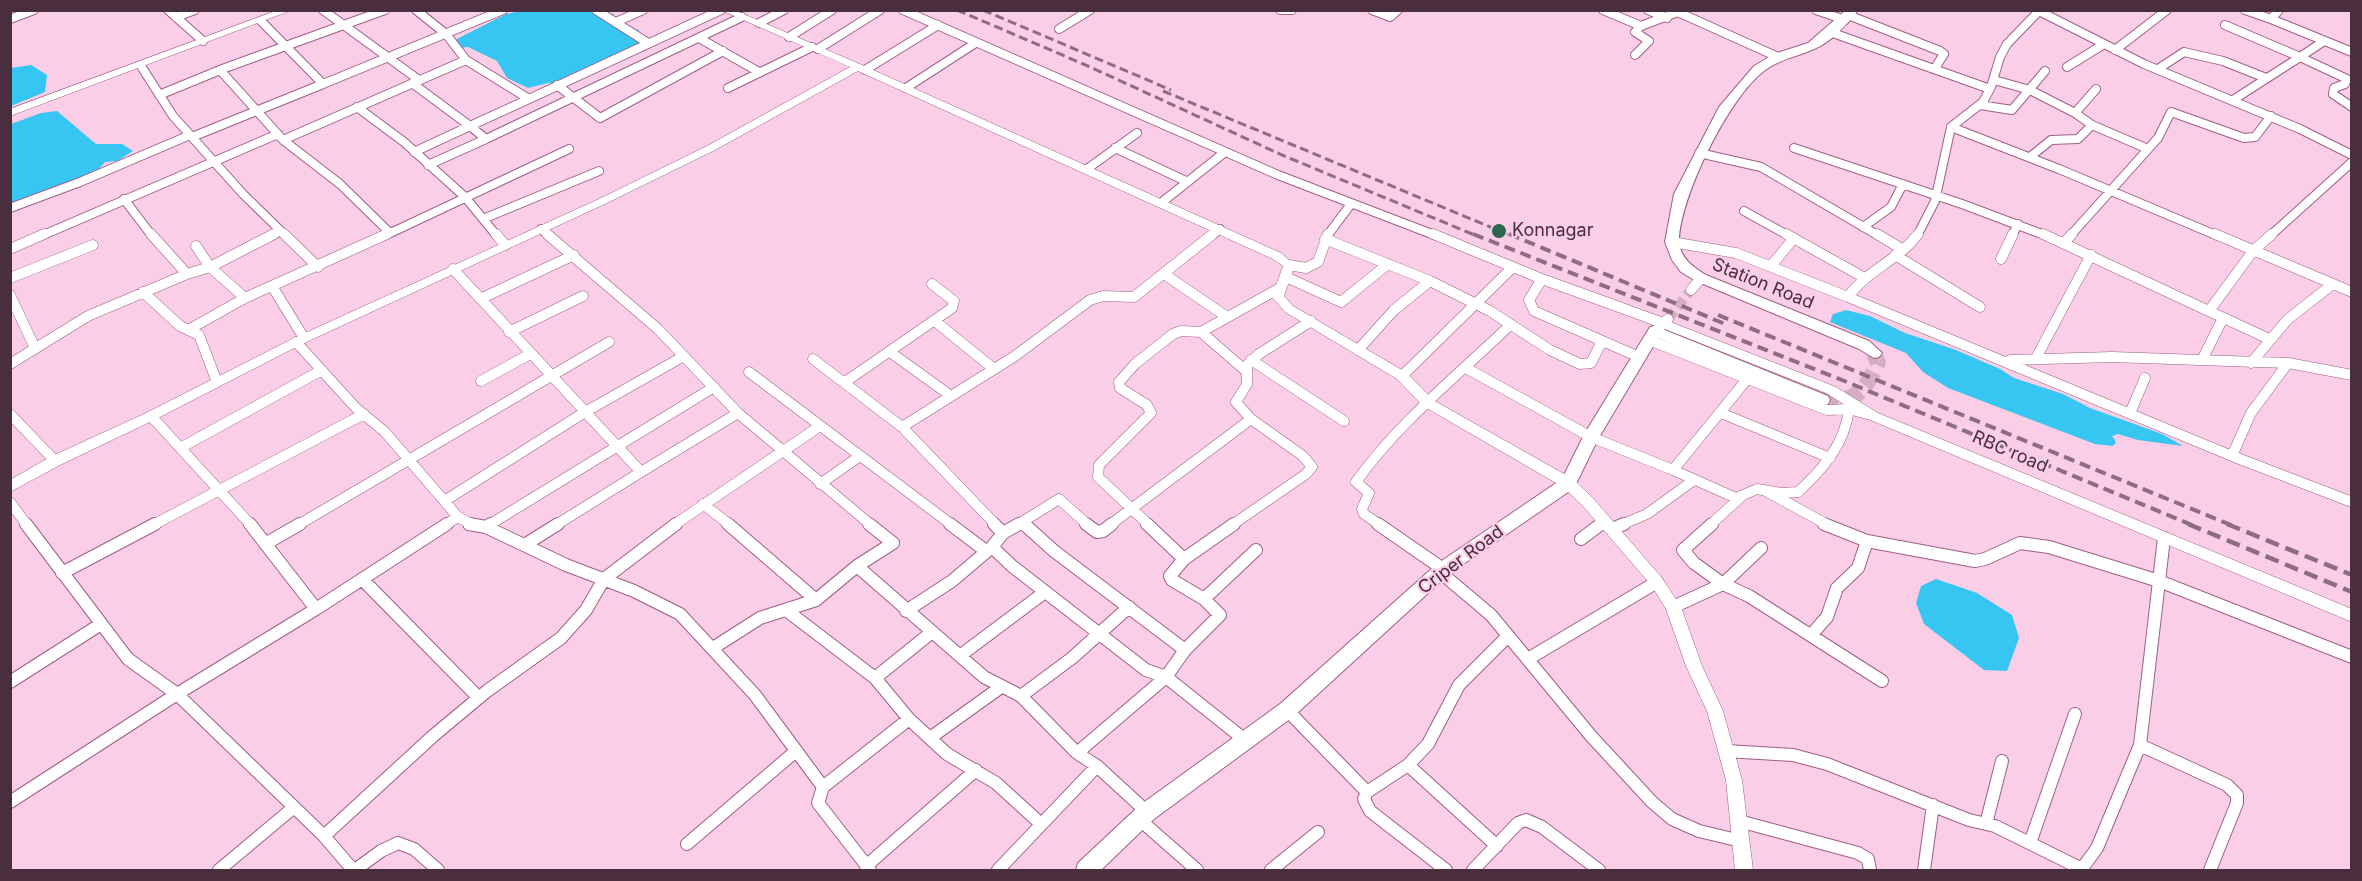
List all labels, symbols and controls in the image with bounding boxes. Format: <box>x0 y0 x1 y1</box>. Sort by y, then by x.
place label: Konnagar <box>1512 220 1593 242</box>
marker: Konnagar <box>1490 222 1508 240</box>
street label: Station Road <box>1709 254 1817 314</box>
street label: RBC road <box>1969 426 2051 478</box>
street label: Criper Road <box>1414 521 1508 599</box>

